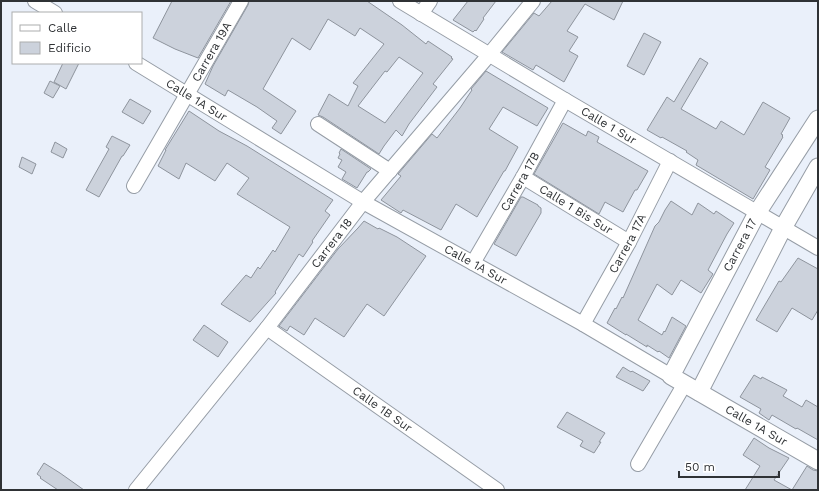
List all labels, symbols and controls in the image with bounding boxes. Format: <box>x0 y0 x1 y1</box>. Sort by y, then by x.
legend <box>12 12 142 64</box>
street label: Carrera 19A <box>189 19 234 84</box>
text: Calle <box>48 21 77 35</box>
text: Edificio <box>48 41 91 55</box>
street label: Calle 1A Sur <box>163 76 230 124</box>
street label: Calle 1 Sur <box>578 104 639 147</box>
street label: Carrera 17B <box>498 149 542 214</box>
street label: Calle 1 Bis Sur <box>537 182 615 237</box>
street label: Carrera 17A <box>606 211 649 276</box>
street label: Carrera 18 <box>308 216 355 271</box>
street label: Carrera 17 <box>720 216 760 274</box>
street label: Calle 1A Sur <box>442 242 509 287</box>
street label: Calle 1B Sur <box>350 383 415 435</box>
street label: Calle 1A Sur <box>723 402 790 449</box>
scale bar <box>679 453 779 479</box>
text: 50 m <box>685 460 715 474</box>

